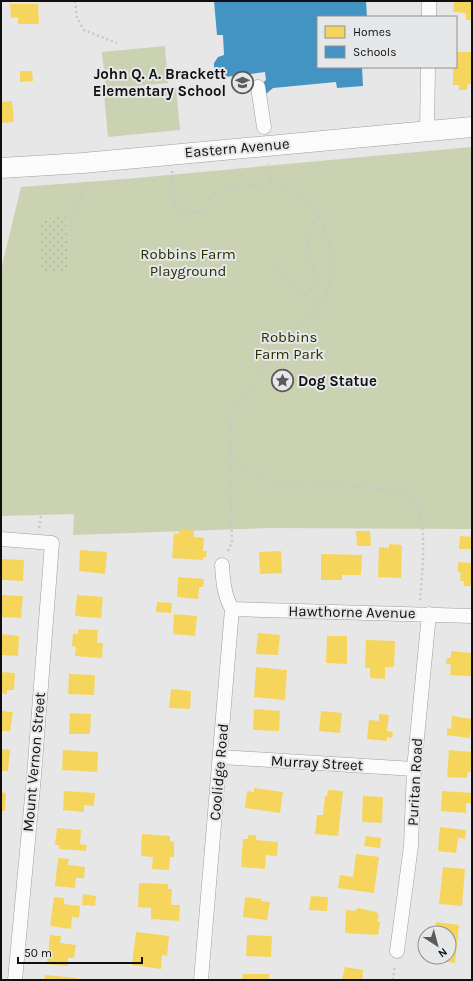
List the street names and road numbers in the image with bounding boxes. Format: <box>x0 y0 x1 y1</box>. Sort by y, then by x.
street label: Eastern Avenue <box>184 134 290 162</box>
street label: Hawthorne Avenue <box>288 602 416 622</box>
street label: Mount Vernon Street <box>19 691 49 833</box>
street label: Coolidge Road <box>206 723 232 821</box>
street label: Puritan Road <box>404 737 426 827</box>
street label: Murray Street <box>270 752 364 774</box>

